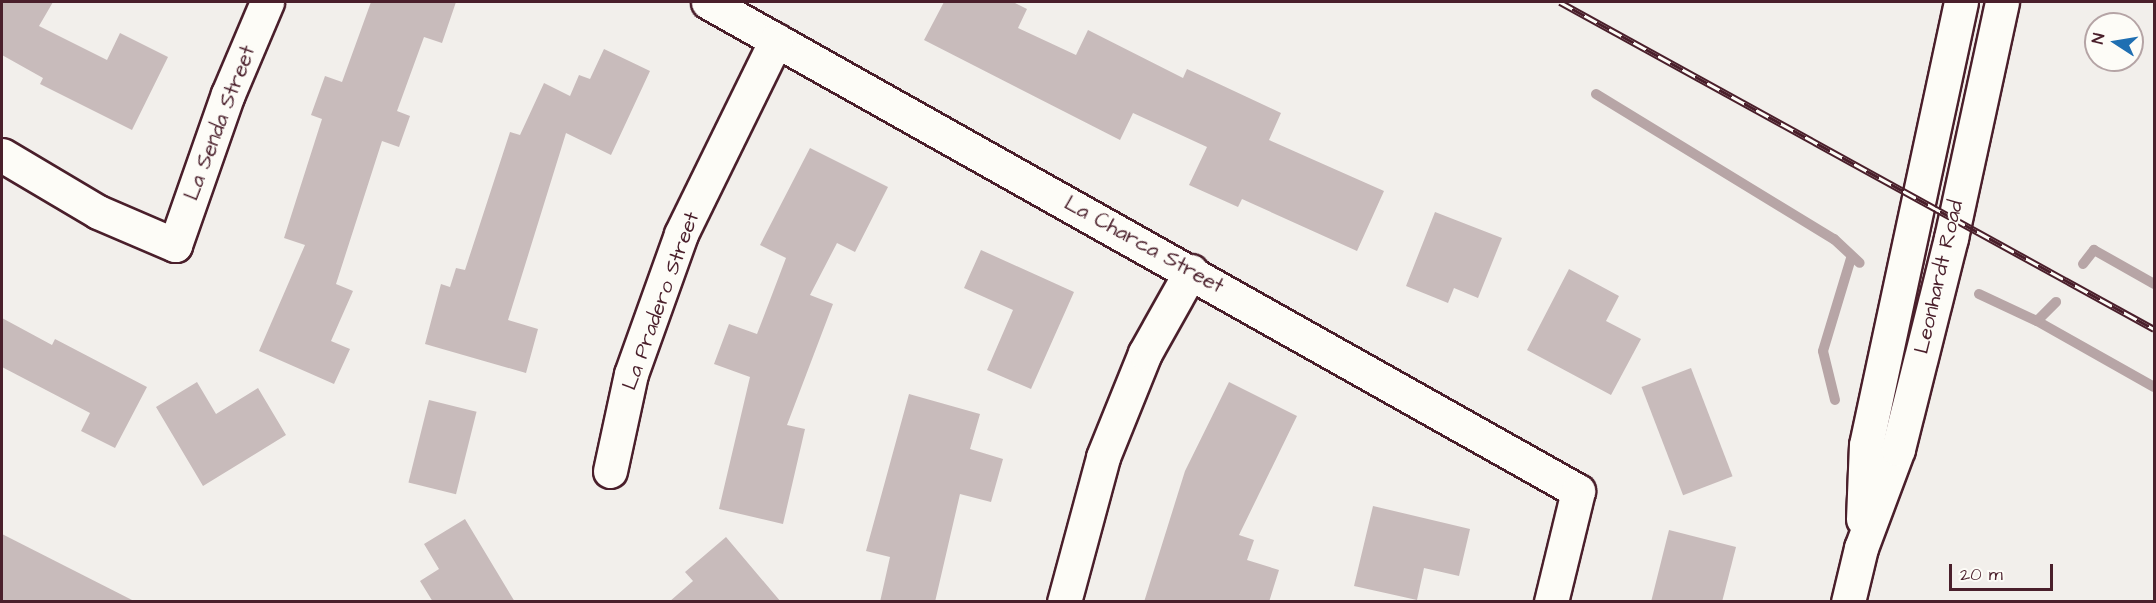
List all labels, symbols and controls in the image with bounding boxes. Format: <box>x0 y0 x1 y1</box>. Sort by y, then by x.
north arrow <box>2084 12 2144 72</box>
text: N <box>2087 31 2110 46</box>
street label: La Senda Street <box>179 42 261 204</box>
street label: La Charca Street <box>1060 191 1228 299</box>
street label: Leonhardt Road <box>1909 198 1969 356</box>
street label: La Pradero Street <box>617 208 705 394</box>
scale bar <box>1952 552 2056 590</box>
text: 20 m <box>1960 562 2003 587</box>

